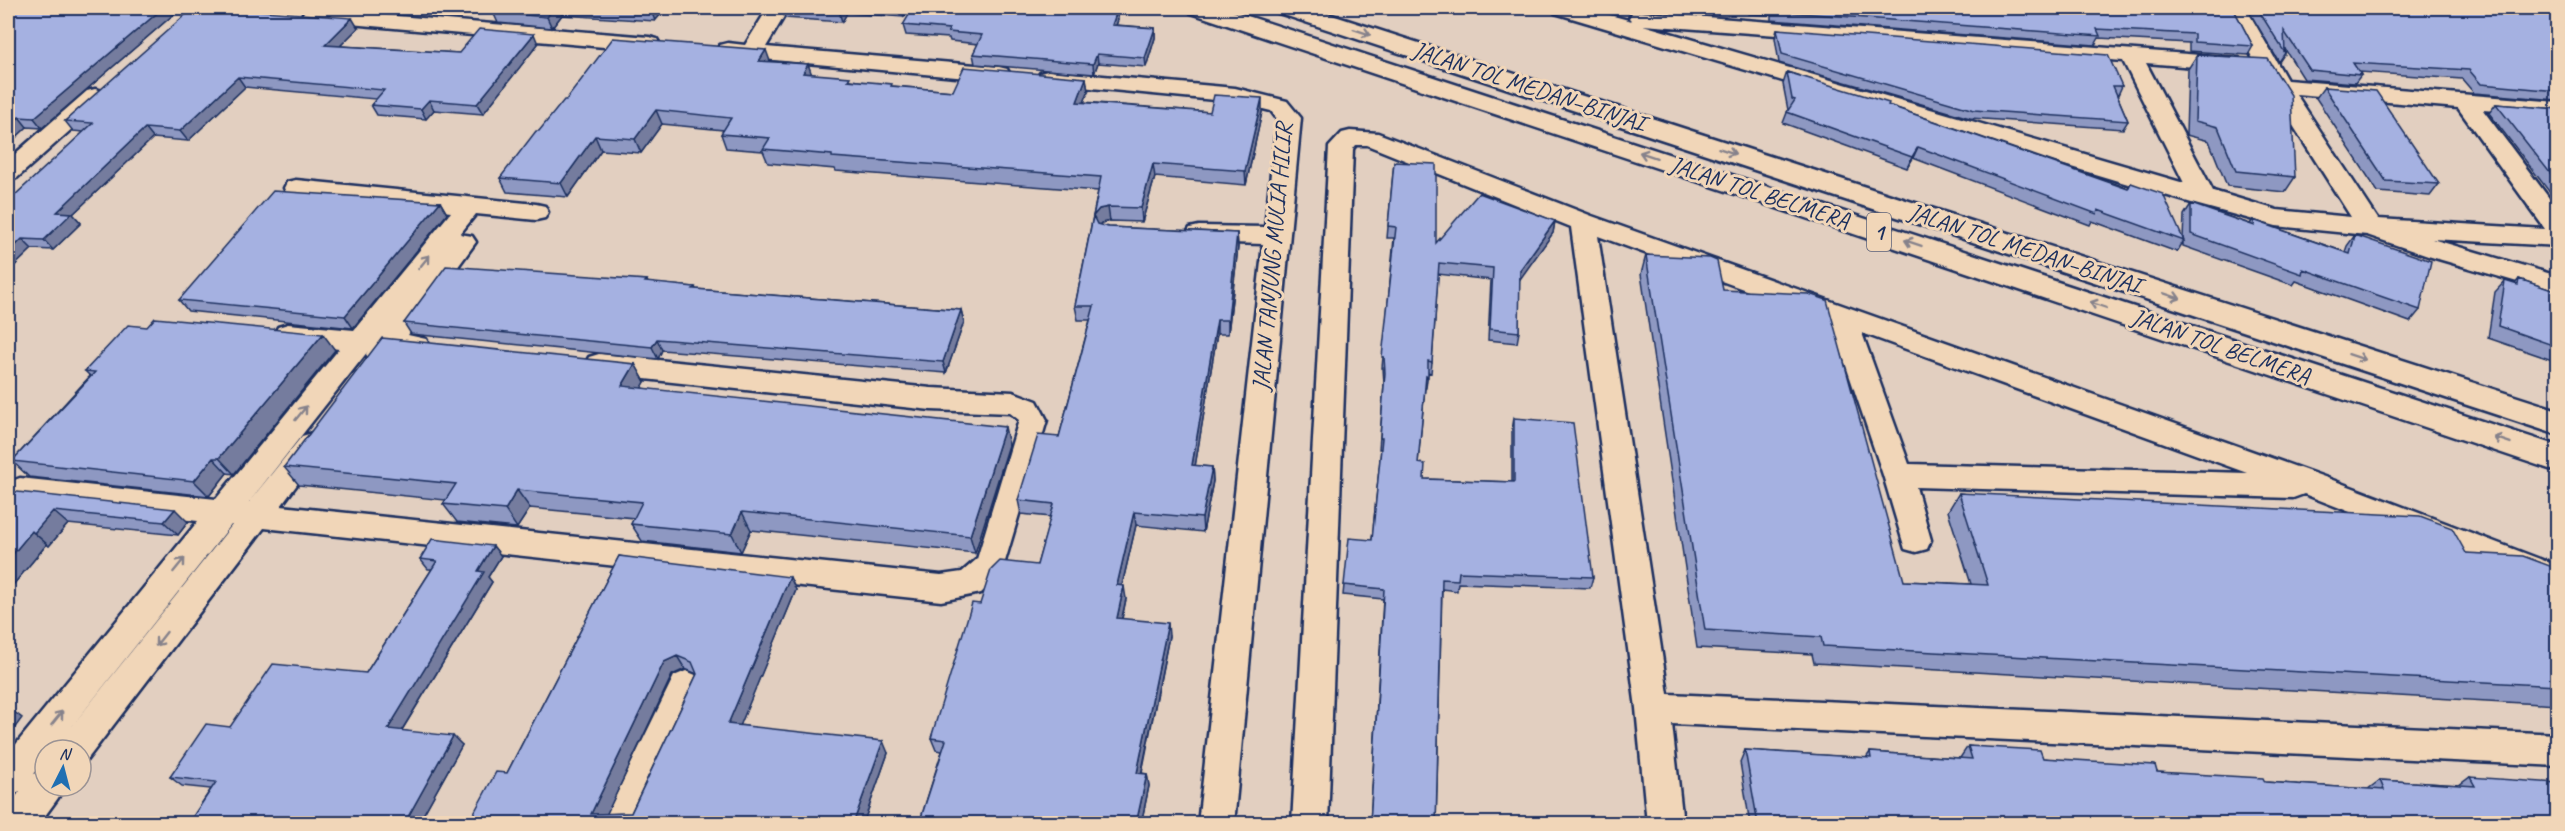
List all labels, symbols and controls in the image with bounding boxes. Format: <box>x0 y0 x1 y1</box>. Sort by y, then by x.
one-way arrow <box>1352 27 1371 38</box>
street label: JALAN TOL MEDAN–BINJAI <box>1408 34 1653 139</box>
street label: JALAN TANJUNG MULIA HILIR <box>1245 119 1299 393</box>
one-way arrow <box>1717 146 1736 157</box>
one-way arrow <box>1639 149 1658 160</box>
street label: JALAN TOL BELMERA <box>1665 149 1854 235</box>
street label: JALAN TOL MEDAN–BINJAI <box>1904 196 2149 301</box>
road number: 1 <box>1867 213 1891 251</box>
one-way arrow <box>1904 237 1923 248</box>
one-way arrow <box>417 255 431 270</box>
one-way arrow <box>2162 292 2181 303</box>
one-way arrow <box>2089 299 2108 310</box>
street label: JALAN TOL BELMERA <box>2127 301 2315 391</box>
one-way arrow <box>2347 353 2366 364</box>
one-way arrow <box>295 406 308 422</box>
one-way arrow <box>2493 434 2512 445</box>
one-way arrow <box>173 558 186 574</box>
one-way arrow <box>154 630 167 646</box>
one-way arrow <box>51 710 64 726</box>
north arrow <box>33 738 93 798</box>
text: N <box>58 744 74 765</box>

